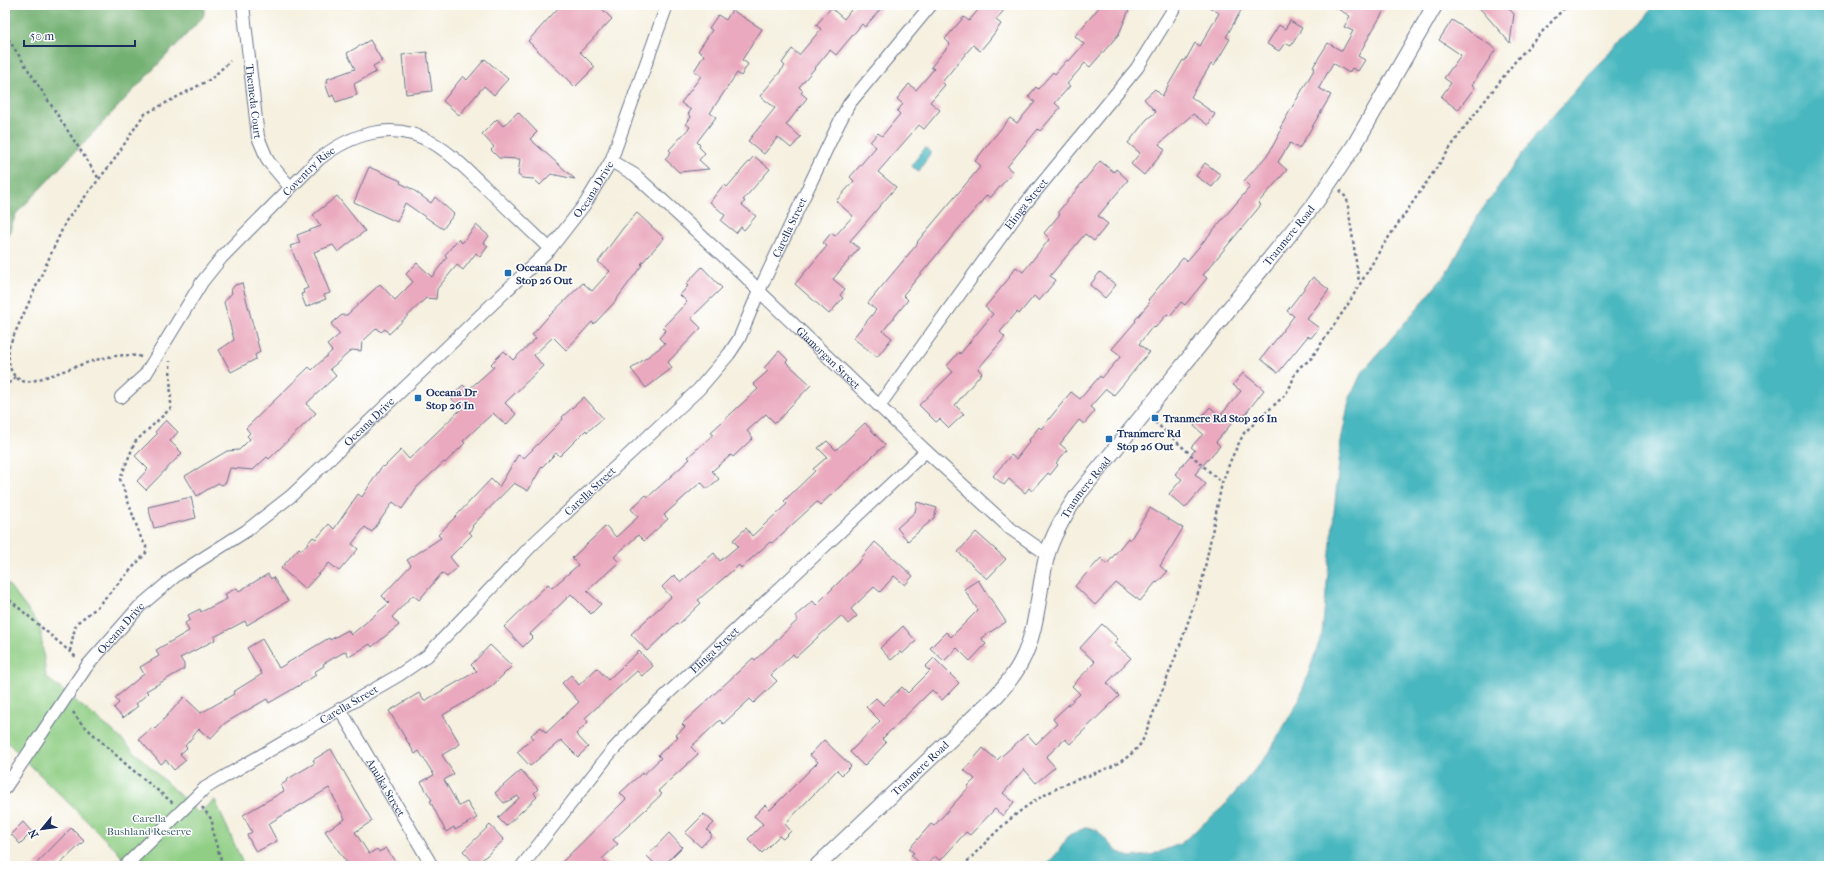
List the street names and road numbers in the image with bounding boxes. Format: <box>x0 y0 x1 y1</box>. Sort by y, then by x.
street label: Themeda Court <box>243 63 265 139</box>
street label: Coventry Rise <box>280 143 338 199</box>
street label: Oceana Drive <box>570 158 616 220</box>
street label: Elinga Street <box>1002 175 1050 232</box>
street label: Carella Street <box>769 195 809 260</box>
street label: Tranmere Road <box>1260 202 1318 268</box>
street label: Glamorgan Street <box>794 324 863 391</box>
street label: Oceana Drive <box>341 394 397 449</box>
street label: Tranmere Road <box>1058 453 1114 521</box>
street label: Carella Street <box>562 464 618 518</box>
street label: Oceana Drive <box>94 599 147 656</box>
street label: Elinga Street <box>687 624 741 676</box>
street label: Carella Street <box>317 682 380 726</box>
street label: Tranmere Road <box>889 737 952 799</box>
street label: Anulka Street <box>363 755 408 819</box>

